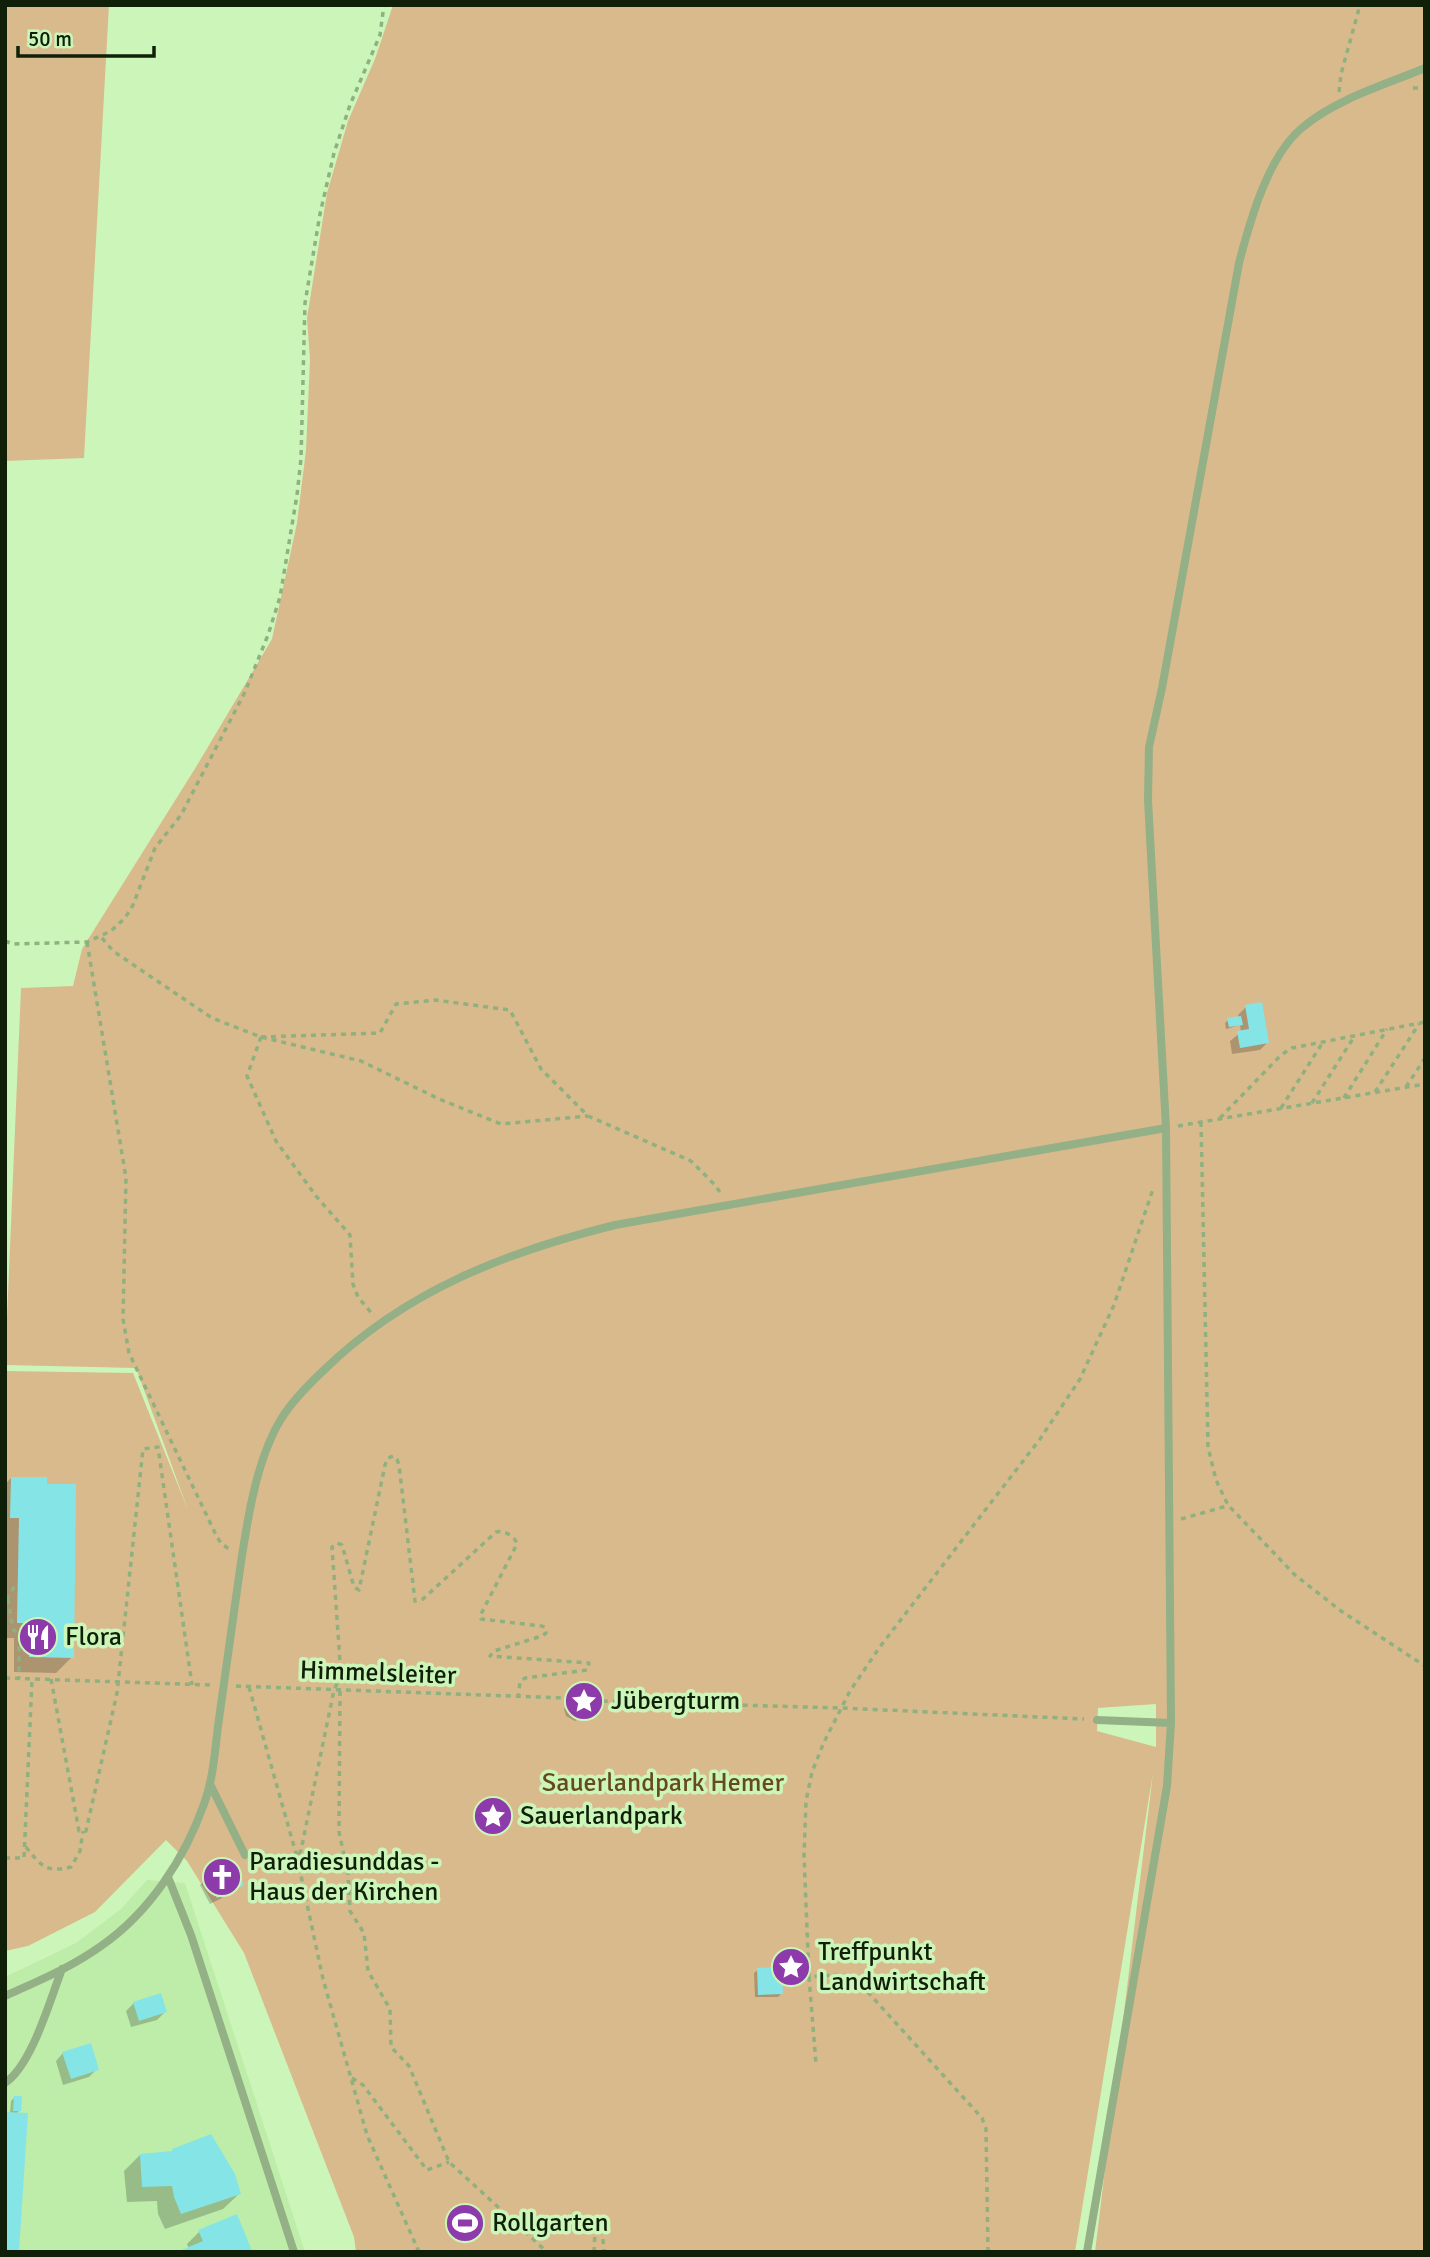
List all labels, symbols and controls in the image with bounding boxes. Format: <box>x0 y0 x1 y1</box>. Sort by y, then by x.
scale bar <box>18 14 154 58</box>
text: 50 m <box>28 26 72 52</box>
restaurant icon: Flora <box>17 1616 59 1658</box>
place label: Flora <box>65 1621 122 1653</box>
street label: Himmelsleiter <box>299 1654 457 1692</box>
place icon: Jübergturm <box>563 1680 605 1722</box>
place label: Jübergturm <box>611 1685 740 1717</box>
park label: Sauerlandpark Hemer <box>542 1767 785 1799</box>
place icon: Sauerlandpark <box>472 1795 514 1837</box>
place label: Sauerlandpark <box>520 1800 683 1832</box>
place label: Paradiesunddas - Haus der Kirchen <box>249 1846 439 1908</box>
church icon: Paradiesunddas - Haus der Kirchen <box>201 1856 243 1898</box>
place label: Treffpunkt Landwirtschaft <box>818 1936 986 1998</box>
place icon: Treffpunkt Landwirtschaft <box>770 1946 812 1988</box>
sports icon: Rollgarten <box>444 2202 486 2244</box>
place label: Rollgarten <box>492 2207 609 2239</box>

